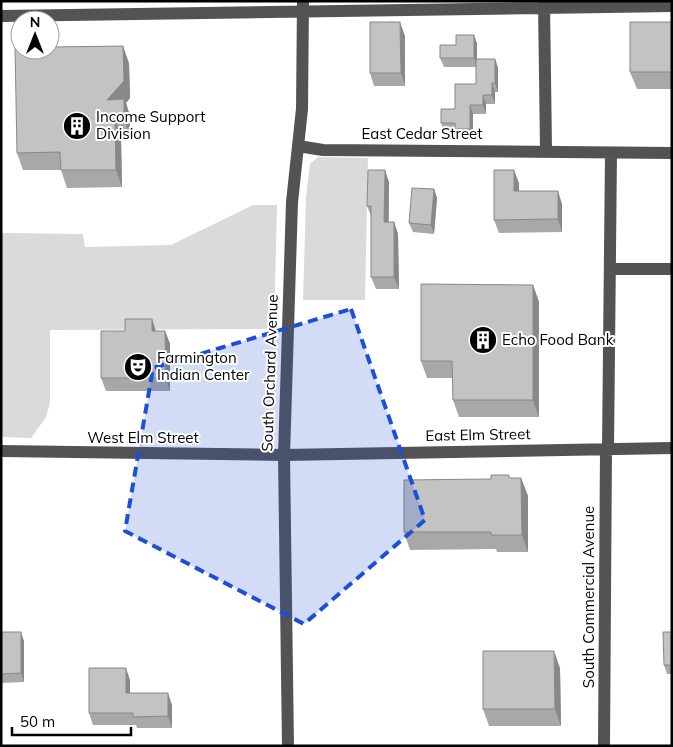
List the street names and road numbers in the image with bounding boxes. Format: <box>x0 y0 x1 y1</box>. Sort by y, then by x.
street label: East Cedar Street <box>362 124 482 143</box>
street label: South Orchard Avenue <box>257 294 282 452</box>
street label: East Elm Street <box>425 424 531 445</box>
street label: West Elm Street <box>87 428 199 447</box>
street label: South Commercial Avenue <box>579 506 598 688</box>

